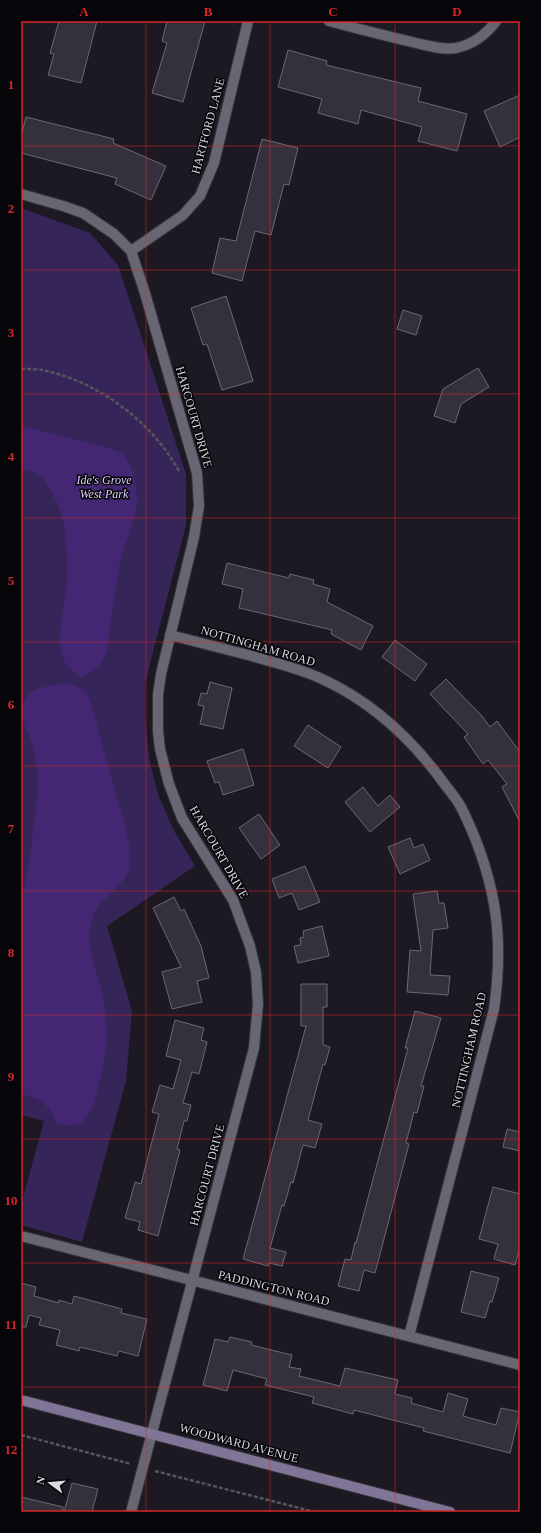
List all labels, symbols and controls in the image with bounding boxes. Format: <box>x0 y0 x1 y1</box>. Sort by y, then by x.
text: A <box>79 4 89 19</box>
text: B <box>204 4 213 19</box>
text: C <box>328 4 338 19</box>
text: D <box>452 4 462 19</box>
street label: HARTFORD LANE <box>188 76 228 176</box>
text: 1 <box>8 77 14 92</box>
text: 2 <box>8 201 14 216</box>
text: 3 <box>8 325 15 340</box>
street label: HARCOURT DRIVE <box>173 365 215 469</box>
text: 4 <box>8 449 15 464</box>
park label: Ide's Grove West Park <box>75 473 132 501</box>
text: 5 <box>8 573 15 588</box>
street label: NOTTINGHAM ROAD <box>199 623 317 669</box>
text: 6 <box>8 697 15 712</box>
street label: HARCOURT DRIVE <box>187 803 251 901</box>
text: 7 <box>8 821 15 836</box>
text: 8 <box>8 945 15 960</box>
street label: NOTTINGHAM ROAD <box>449 990 489 1109</box>
text: 9 <box>8 1069 15 1084</box>
street label: HARCOURT DRIVE <box>187 1123 227 1227</box>
text: 10 <box>5 1193 18 1208</box>
street label: PADDINGTON ROAD <box>217 1267 331 1309</box>
text: 11 <box>5 1317 17 1332</box>
street label: WOODWARD AVENUE <box>178 1420 300 1466</box>
text: 12 <box>5 1442 18 1457</box>
north arrow <box>30 1463 70 1503</box>
text: N <box>34 1475 47 1486</box>

